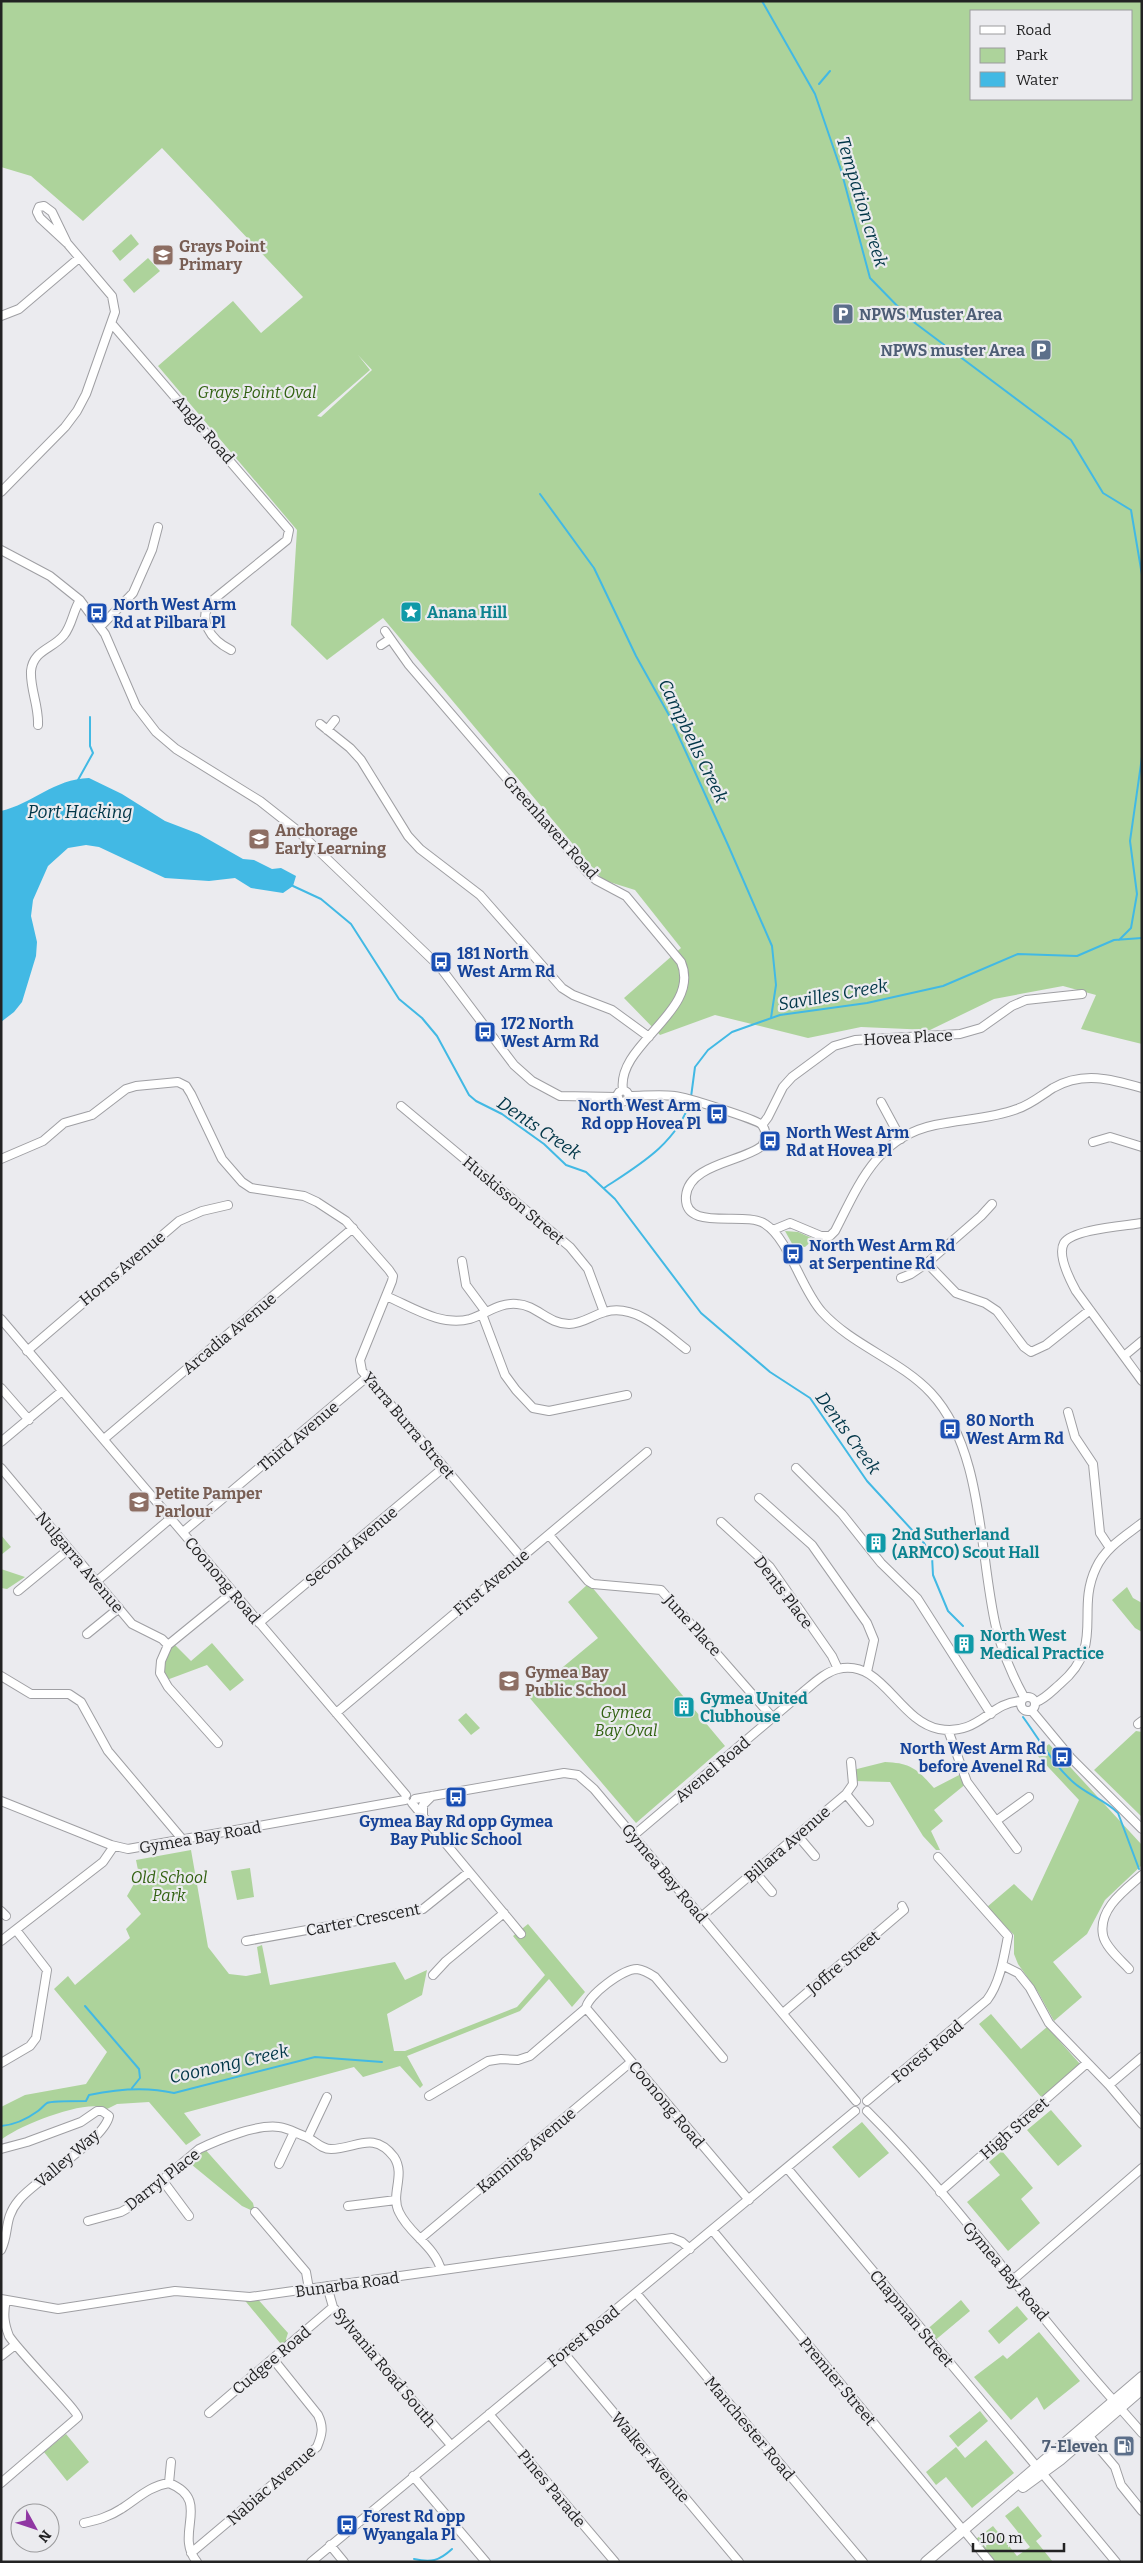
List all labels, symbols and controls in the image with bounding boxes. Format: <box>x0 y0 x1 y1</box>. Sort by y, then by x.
legend <box>970 10 1133 100</box>
text: Road <box>1016 21 1051 39</box>
text: Park <box>1016 46 1048 64</box>
text: Water <box>1016 71 1059 89</box>
water label: Tempation creek <box>832 134 892 270</box>
place label: Grays Point Primary <box>179 237 267 274</box>
school or university icon: Grays Point Primary <box>151 243 175 267</box>
parking icon: NPWS Muster Area <box>831 302 855 326</box>
place label: NPWS Muster Area <box>859 305 1002 324</box>
parking icon: NPWS muster Area <box>1029 338 1053 362</box>
place label: NPWS muster Area <box>880 341 1025 360</box>
park label: Grays Point Oval <box>198 383 316 402</box>
street label: Angle Road <box>169 391 239 468</box>
place label: North West Arm Rd at Pilbara Pl <box>113 595 237 632</box>
place icon: Anana Hill <box>399 600 423 624</box>
bus stop icon: North West Arm Rd at Pilbara Pl <box>85 601 109 625</box>
place label: Anana Hill <box>427 603 507 622</box>
water label: Campbells Creek <box>654 676 733 807</box>
street label: Greenhaven Road <box>499 772 602 883</box>
water label: Port Hacking <box>27 801 133 823</box>
place label: Anchorage Early Learning <box>275 821 386 858</box>
school or university icon: Anchorage Early Learning <box>247 827 271 851</box>
place label: 181 North West Arm Rd <box>457 944 555 981</box>
bus stop icon: 181 North West Arm Rd <box>429 950 453 974</box>
water label: Savilles Creek <box>776 974 890 1015</box>
place label: 172 North West Arm Rd <box>501 1014 599 1051</box>
bus stop icon: 172 North West Arm Rd <box>473 1020 497 1044</box>
street label: Hovea Place <box>863 1026 953 1049</box>
water label: Dents Creek <box>493 1092 585 1164</box>
place label: North West Arm Rd opp Hovea Pl <box>578 1096 702 1133</box>
bus stop icon: North West Arm Rd opp Hovea Pl <box>705 1102 729 1126</box>
place label: North West Arm Rd at Hovea Pl <box>786 1123 910 1160</box>
bus stop icon: North West Arm Rd at Hovea Pl <box>758 1129 782 1153</box>
street label: Huskisson Street <box>459 1152 569 1249</box>
street label: Horns Avenue <box>76 1227 169 1310</box>
place label: North West Arm Rd at Serpentine Rd <box>809 1236 956 1273</box>
bus stop icon: North West Arm Rd at Serpentine Rd <box>781 1242 805 1266</box>
street label: Arcadia Avenue <box>179 1289 280 1378</box>
street label: Yarra Burra Street <box>358 1368 459 1483</box>
water label: Dents Creek <box>811 1388 885 1479</box>
street label: Third Avenue <box>254 1397 343 1476</box>
place label: 80 North West Arm Rd <box>966 1411 1064 1448</box>
bus stop icon: 80 North West Arm Rd <box>938 1417 962 1441</box>
place label: Petite Pamper Parlour <box>155 1484 263 1521</box>
school or university icon: Petite Pamper Parlour <box>127 1490 151 1514</box>
street label: Second Avenue <box>301 1502 401 1590</box>
street label: Nulgarra Avenue <box>32 1508 128 1617</box>
place label: 2nd Sutherland (ARMCO) Scout Hall <box>892 1525 1040 1562</box>
building icon: 2nd Sutherland (ARMCO) Scout Hall <box>864 1531 888 1555</box>
street label: Coonong Road <box>181 1533 265 1628</box>
street label: First Avenue <box>449 1545 533 1620</box>
street label: Dents Place <box>750 1552 817 1632</box>
street label: June Place <box>659 1590 725 1660</box>
place label: North West Medical Practice <box>980 1626 1104 1663</box>
building icon: North West Medical Practice <box>952 1632 976 1656</box>
place label: Gymea Bay Public School <box>525 1663 627 1700</box>
school or university icon: Gymea Bay Public School <box>497 1669 521 1693</box>
place label: Gymea United Clubhouse <box>700 1689 808 1726</box>
building icon: Gymea United Clubhouse <box>672 1695 696 1719</box>
park label: Gymea Bay Oval <box>595 1703 657 1740</box>
street label: Avenel Road <box>671 1732 754 1806</box>
place label: North West Arm Rd before Avenel Rd <box>900 1739 1046 1776</box>
bus stop icon: North West Arm Rd before Avenel Rd <box>1050 1745 1074 1769</box>
bus stop icon: Gymea Bay Rd opp Gymea Bay Public School <box>444 1785 468 1809</box>
street label: Billara Avenue <box>741 1802 834 1887</box>
place label: Gymea Bay Rd opp Gymea Bay Public School <box>359 1812 553 1849</box>
street label: Gymea Bay Road <box>138 1817 263 1858</box>
street label: Gymea Bay Road <box>618 1820 712 1927</box>
park label: Old School Park <box>131 1868 207 1905</box>
street label: Carter Crescent <box>304 1899 422 1940</box>
street label: Joffre Street <box>802 1926 884 1999</box>
street label: Forest Road <box>888 2016 967 2087</box>
water label: Coonong Creek <box>167 2040 291 2088</box>
street label: Coonong Road <box>625 2057 709 2152</box>
street label: High Street <box>976 2093 1053 2163</box>
street label: Kanning Avenue <box>473 2104 580 2197</box>
street label: Valley Way <box>31 2125 104 2192</box>
street label: Darryl Place <box>121 2144 203 2214</box>
street label: Gymea Bay Road <box>959 2218 1053 2325</box>
street label: Chapman Street <box>866 2266 958 2371</box>
street label: Bunarba Road <box>294 2268 401 2301</box>
street label: Forest Road <box>543 2301 624 2371</box>
street label: Sylvania Road South <box>329 2304 440 2431</box>
street label: Cudgee Road <box>228 2322 315 2399</box>
street label: Premier Street <box>795 2333 880 2429</box>
street label: Manchester Road <box>701 2373 799 2484</box>
street label: Walker Avenue <box>607 2408 694 2506</box>
fuel station icon: 7-Eleven <box>1112 2434 1136 2458</box>
place label: 7-Eleven <box>1042 2437 1109 2456</box>
street label: Nabiac Avenue <box>223 2442 320 2529</box>
street label: Pines Parade <box>514 2446 590 2531</box>
north arrow <box>10 2503 60 2553</box>
place label: Forest Rd opp Wyangala Pl <box>363 2507 466 2544</box>
bus stop icon: Forest Rd opp Wyangala Pl <box>335 2513 359 2537</box>
scale bar <box>973 2520 1064 2552</box>
text: N <box>34 2526 55 2546</box>
text: 100 m <box>980 2529 1023 2547</box>

